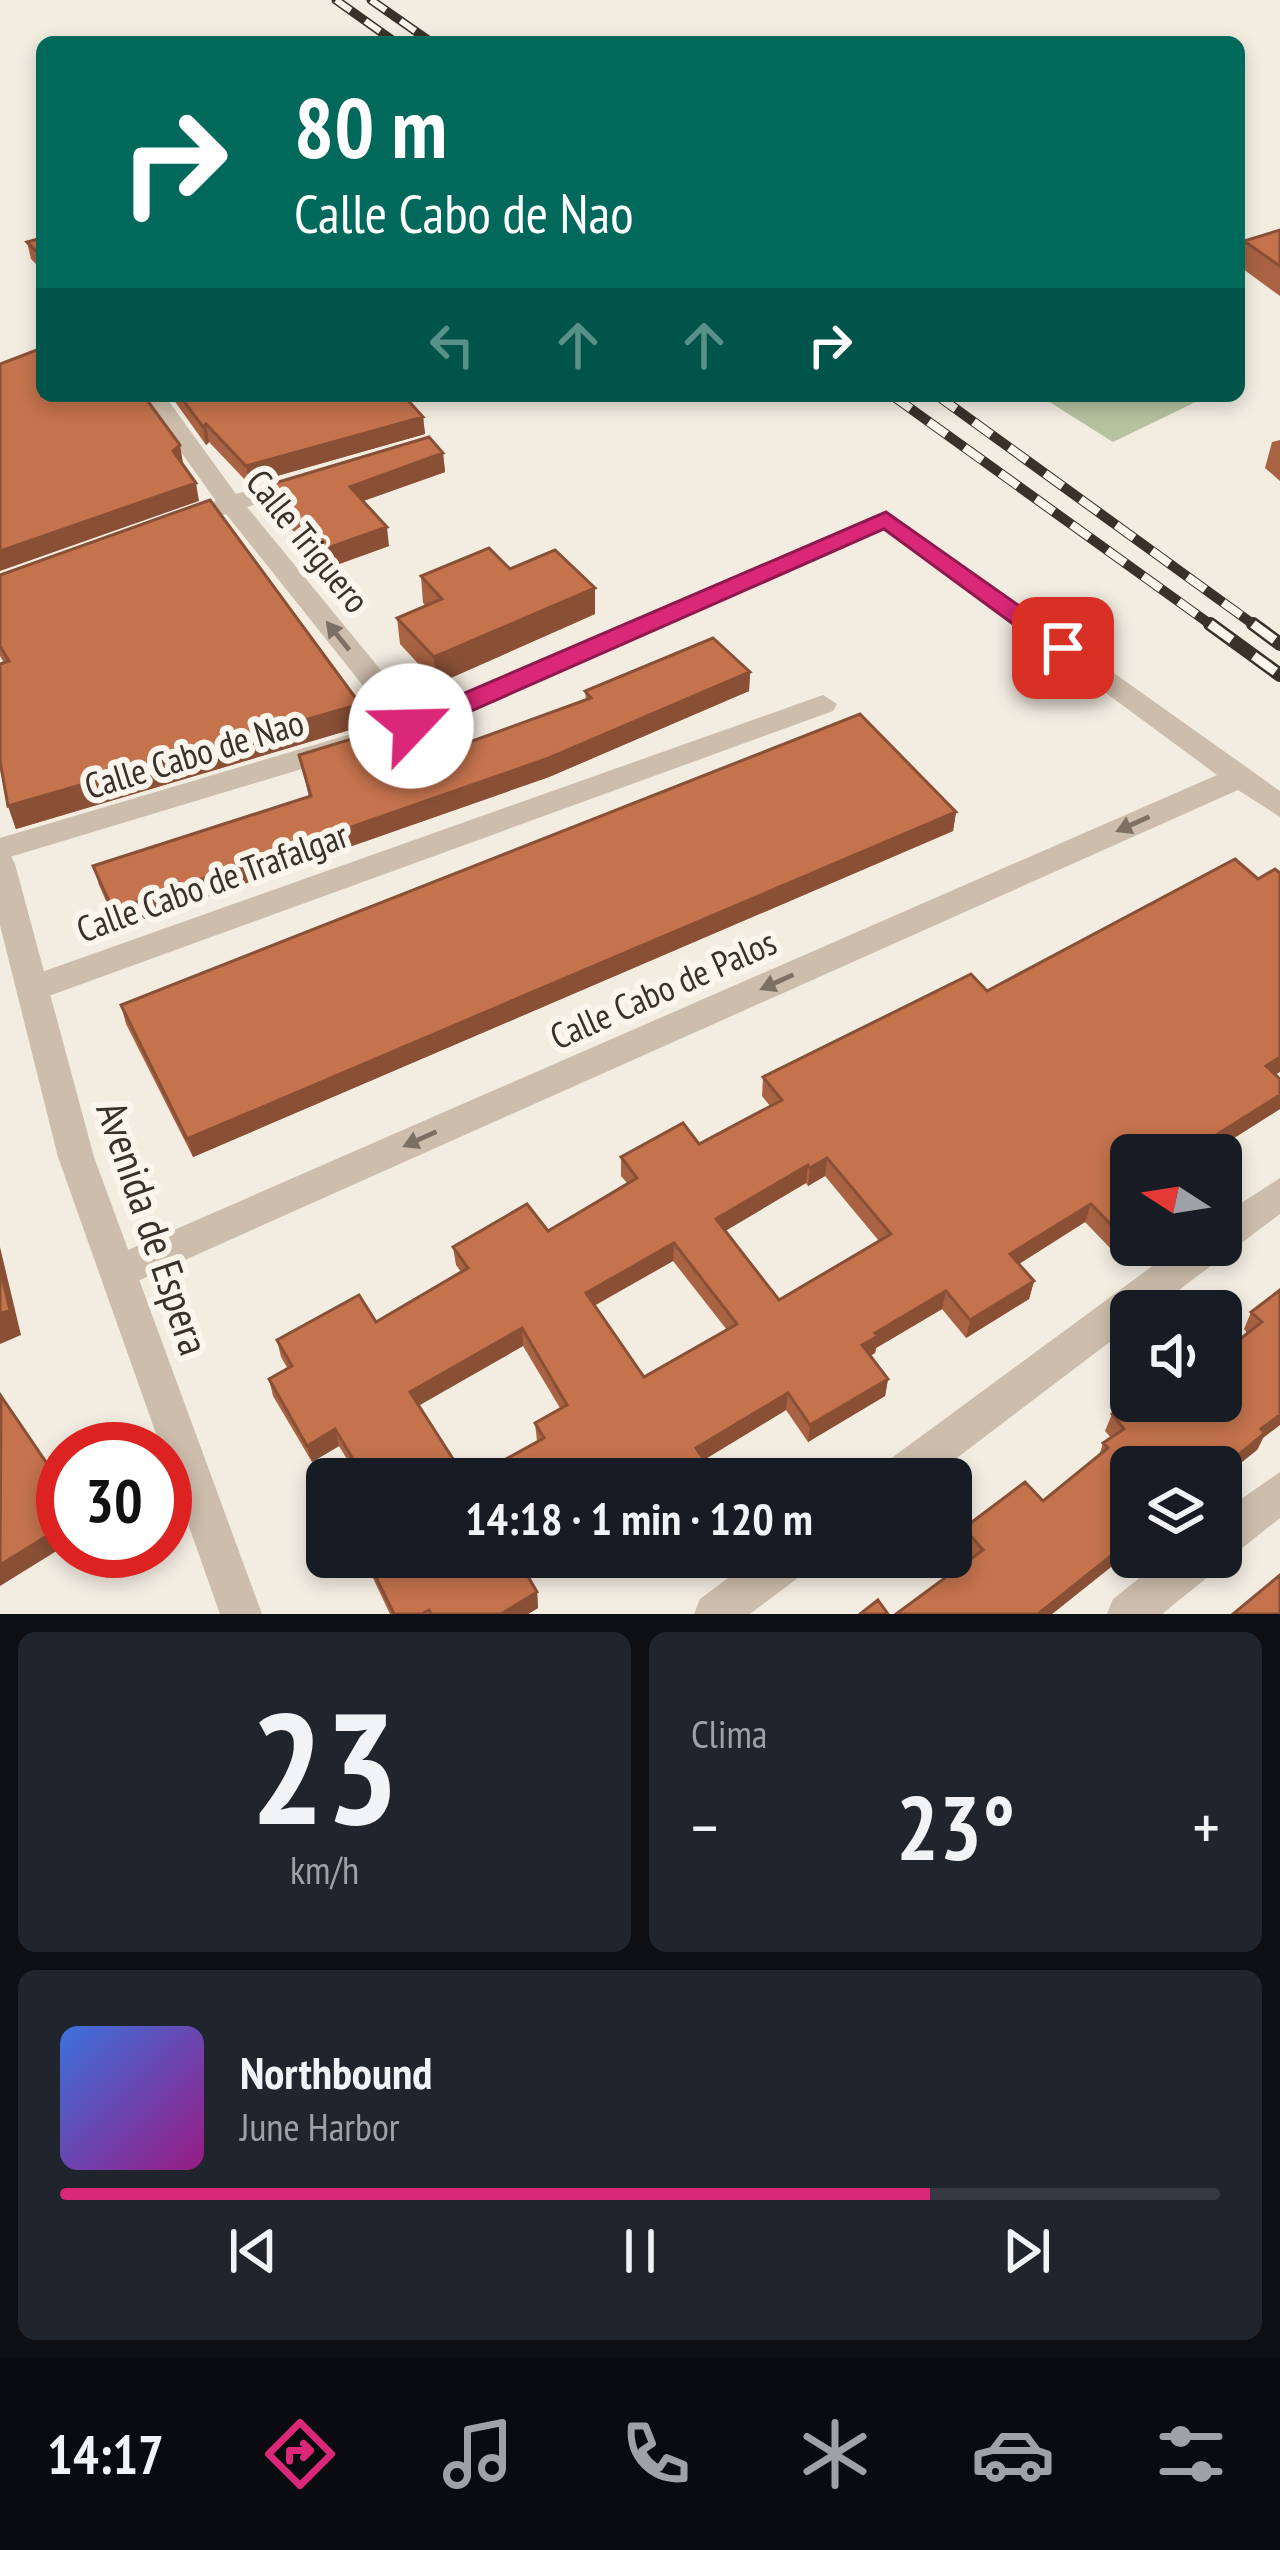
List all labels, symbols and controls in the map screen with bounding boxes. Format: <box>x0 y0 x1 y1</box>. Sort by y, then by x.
text: 80 m <box>294 72 447 181</box>
icon: right <box>96 84 252 240</box>
text: Calle Cabo de Nao <box>294 178 634 248</box>
icon: left <box>419 312 485 378</box>
icon: ahead <box>545 312 611 378</box>
icon: ahead <box>671 312 737 378</box>
icon: right <box>797 312 863 378</box>
street label: Calle Triguero <box>236 459 380 622</box>
pin <box>1012 597 1114 699</box>
icon: arrive <box>1030 615 1096 681</box>
one-way arrow <box>325 620 351 651</box>
position arrow <box>348 663 474 789</box>
street label: Calle Cabo de Nao <box>79 698 309 809</box>
street label: Calle Cabo de Trafalgar <box>70 811 354 952</box>
one-way arrow <box>1116 815 1151 835</box>
street label: Calle Cabo de Palos <box>542 918 783 1059</box>
one-way arrow <box>759 972 794 992</box>
street label: Avenida de Espera <box>84 1094 222 1362</box>
one-way arrow <box>402 1130 437 1150</box>
north arrow <box>1110 1134 1242 1266</box>
map controls <box>1110 1134 1242 1578</box>
button: sound <box>1110 1290 1242 1422</box>
speed limit sign: 30 <box>36 1422 192 1578</box>
button: layers <box>1110 1446 1242 1578</box>
text: 14:18 · 1 min · 120 m <box>465 1489 813 1547</box>
text: 23 <box>250 1665 399 1867</box>
text: Clima <box>691 1708 767 1759</box>
text: 23° <box>896 1768 1015 1885</box>
text: − <box>691 1784 718 1869</box>
text: + <box>1193 1784 1220 1869</box>
text: km/h <box>290 1844 359 1895</box>
text: Northbound <box>240 2043 432 2101</box>
text: June Harbor <box>240 2101 399 2152</box>
icon: previous <box>220 2218 286 2284</box>
icon: pause <box>607 2218 673 2284</box>
icon: next <box>994 2218 1060 2284</box>
icon: directions <box>258 2412 342 2496</box>
icon: music <box>436 2412 520 2496</box>
icon: phone <box>614 2412 698 2496</box>
icon: climate <box>793 2412 877 2496</box>
icon: car <box>971 2412 1055 2496</box>
icon: filters <box>1149 2412 1233 2496</box>
text: 14:17 <box>47 2419 164 2489</box>

